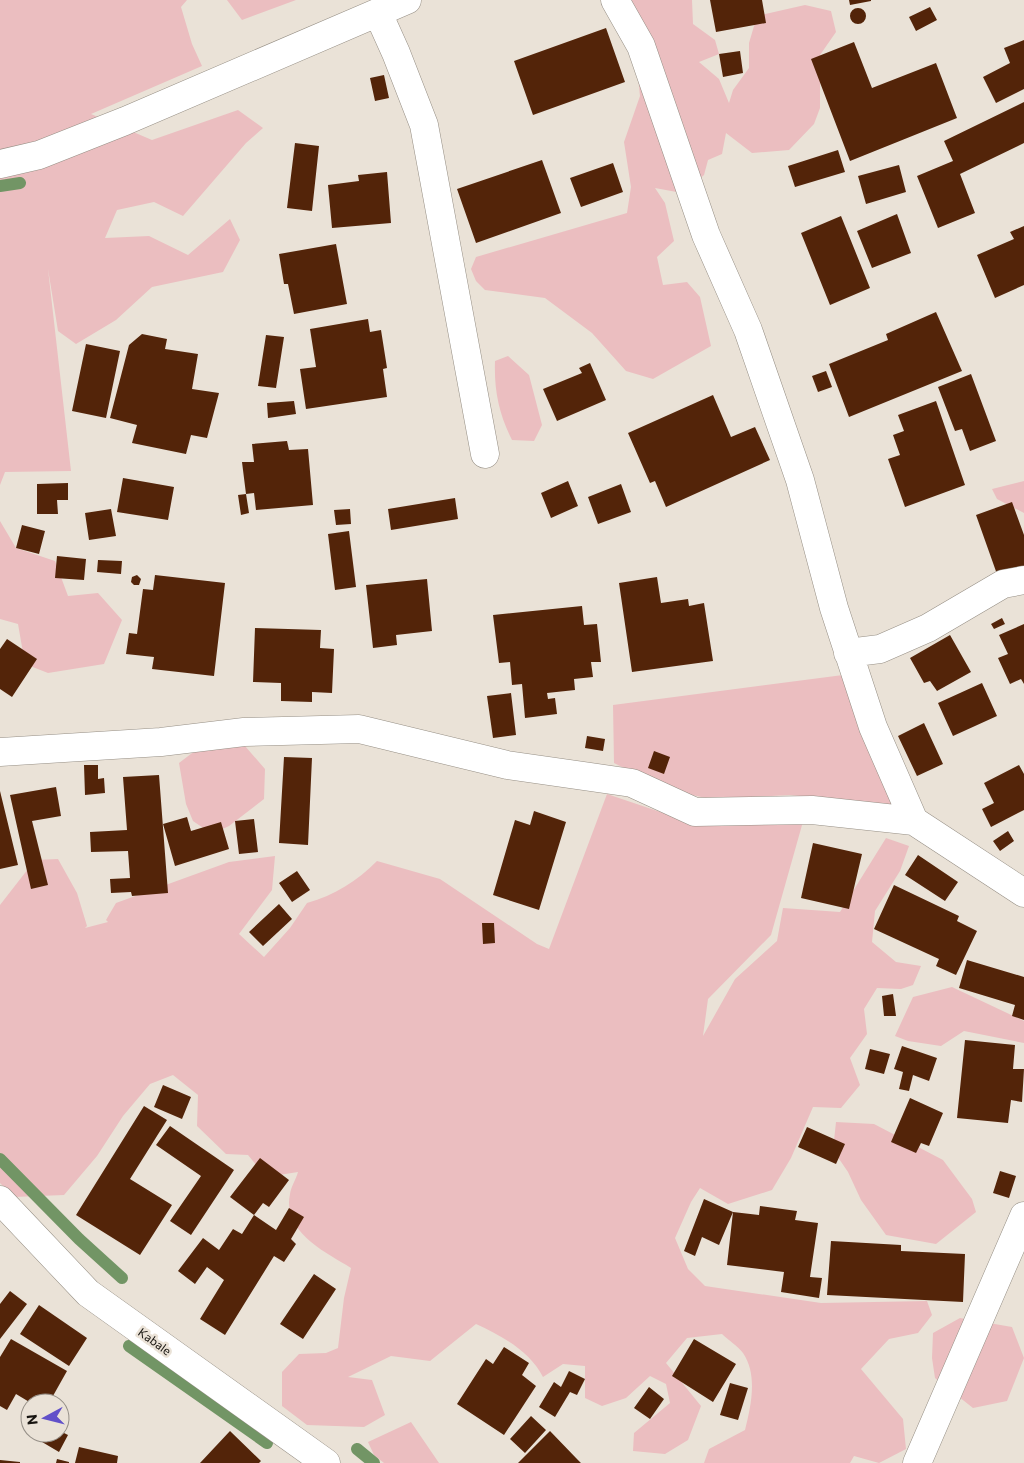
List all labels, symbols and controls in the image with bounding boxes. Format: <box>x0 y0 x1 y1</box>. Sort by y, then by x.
street label: Kabale <box>136 1324 174 1358</box>
north arrow <box>20 1393 70 1443</box>
text: N <box>23 1413 41 1426</box>

